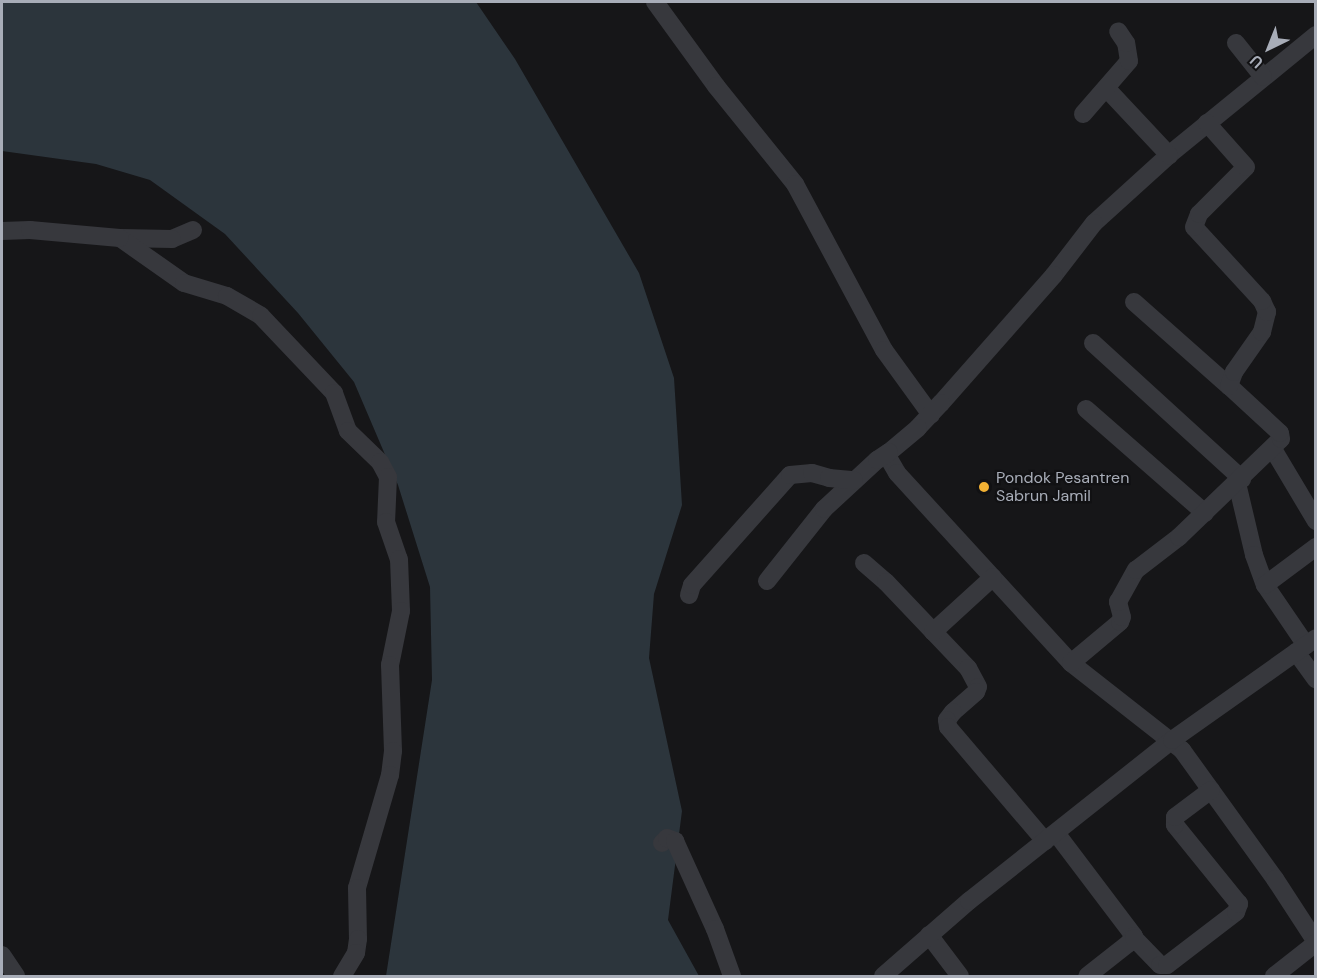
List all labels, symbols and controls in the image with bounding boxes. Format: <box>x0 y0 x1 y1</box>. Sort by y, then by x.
north arrow <box>1239 18 1299 78</box>
text: U <box>1245 50 1268 73</box>
place label: Pondok Pesantren Sabrun Jamil <box>996 468 1129 506</box>
marker: Pondok Pesantren Sabrun Jamil <box>977 480 991 494</box>

